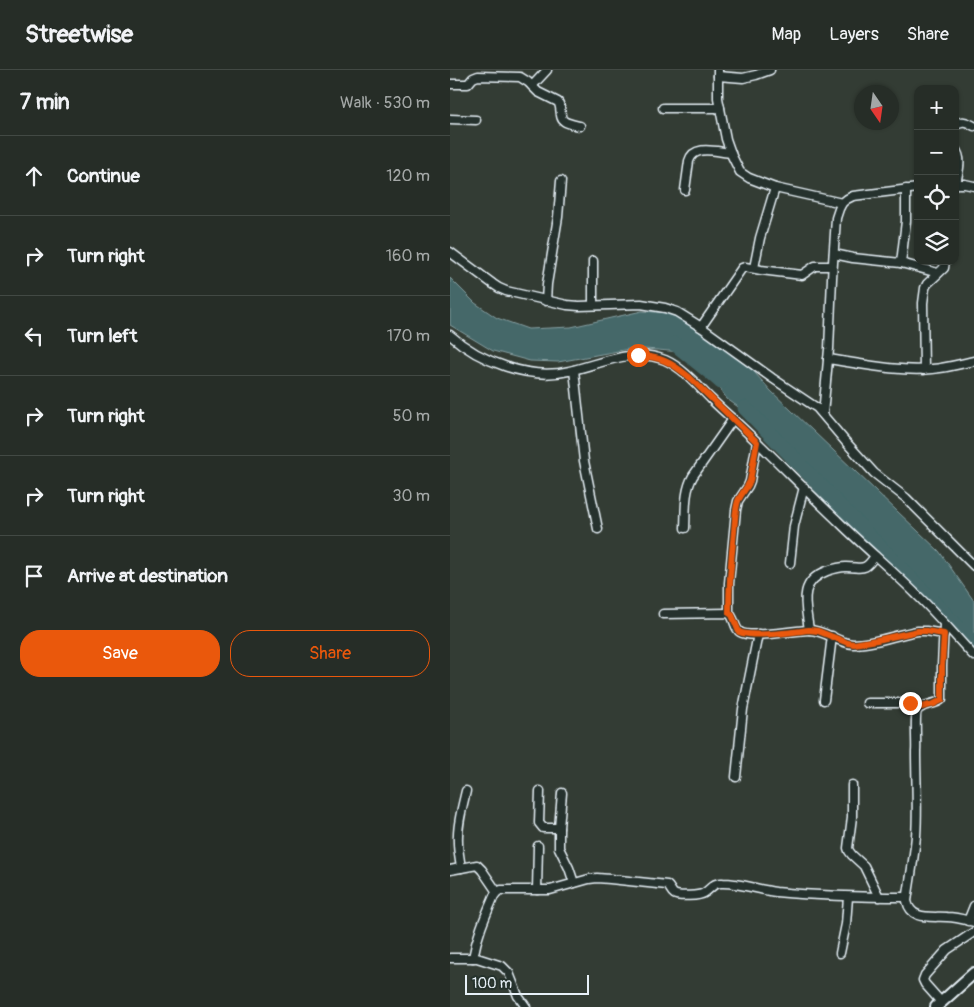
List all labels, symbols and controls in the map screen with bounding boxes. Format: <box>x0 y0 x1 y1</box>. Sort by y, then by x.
text: Streetwise <box>25 20 133 49</box>
text: Map <box>772 23 801 46</box>
text: Layers <box>829 23 879 46</box>
text: Share <box>907 23 949 46</box>
north arrow <box>854 85 899 130</box>
map controls <box>914 85 959 265</box>
button: + <box>914 85 959 130</box>
text: 7 min <box>20 89 70 116</box>
text: Walk · 530 m <box>340 93 430 113</box>
button: − <box>914 130 959 175</box>
icon: ahead <box>20 162 48 190</box>
text: Continue <box>67 164 140 188</box>
text: 120 m <box>386 166 430 186</box>
button: locate <box>914 175 959 220</box>
button: layers <box>914 220 959 265</box>
icon: right <box>20 242 48 270</box>
text: Turn right <box>67 244 145 268</box>
text: 160 m <box>386 246 430 266</box>
icon: left <box>20 322 48 350</box>
text: Turn left <box>67 324 137 348</box>
text: 170 m <box>387 326 430 346</box>
route start <box>627 344 650 367</box>
icon: right <box>20 402 48 430</box>
text: Turn right <box>67 404 145 428</box>
text: 50 m <box>393 406 430 426</box>
icon: right <box>20 482 48 510</box>
text: Turn right <box>67 484 145 508</box>
text: 30 m <box>392 486 430 506</box>
icon: arrive <box>20 562 48 590</box>
text: Arrive at destination <box>67 564 228 588</box>
button: Save <box>20 630 220 677</box>
button: Share <box>230 630 430 677</box>
route end <box>899 692 922 715</box>
scale bar <box>465 972 589 995</box>
text: 100 m <box>472 975 512 992</box>

